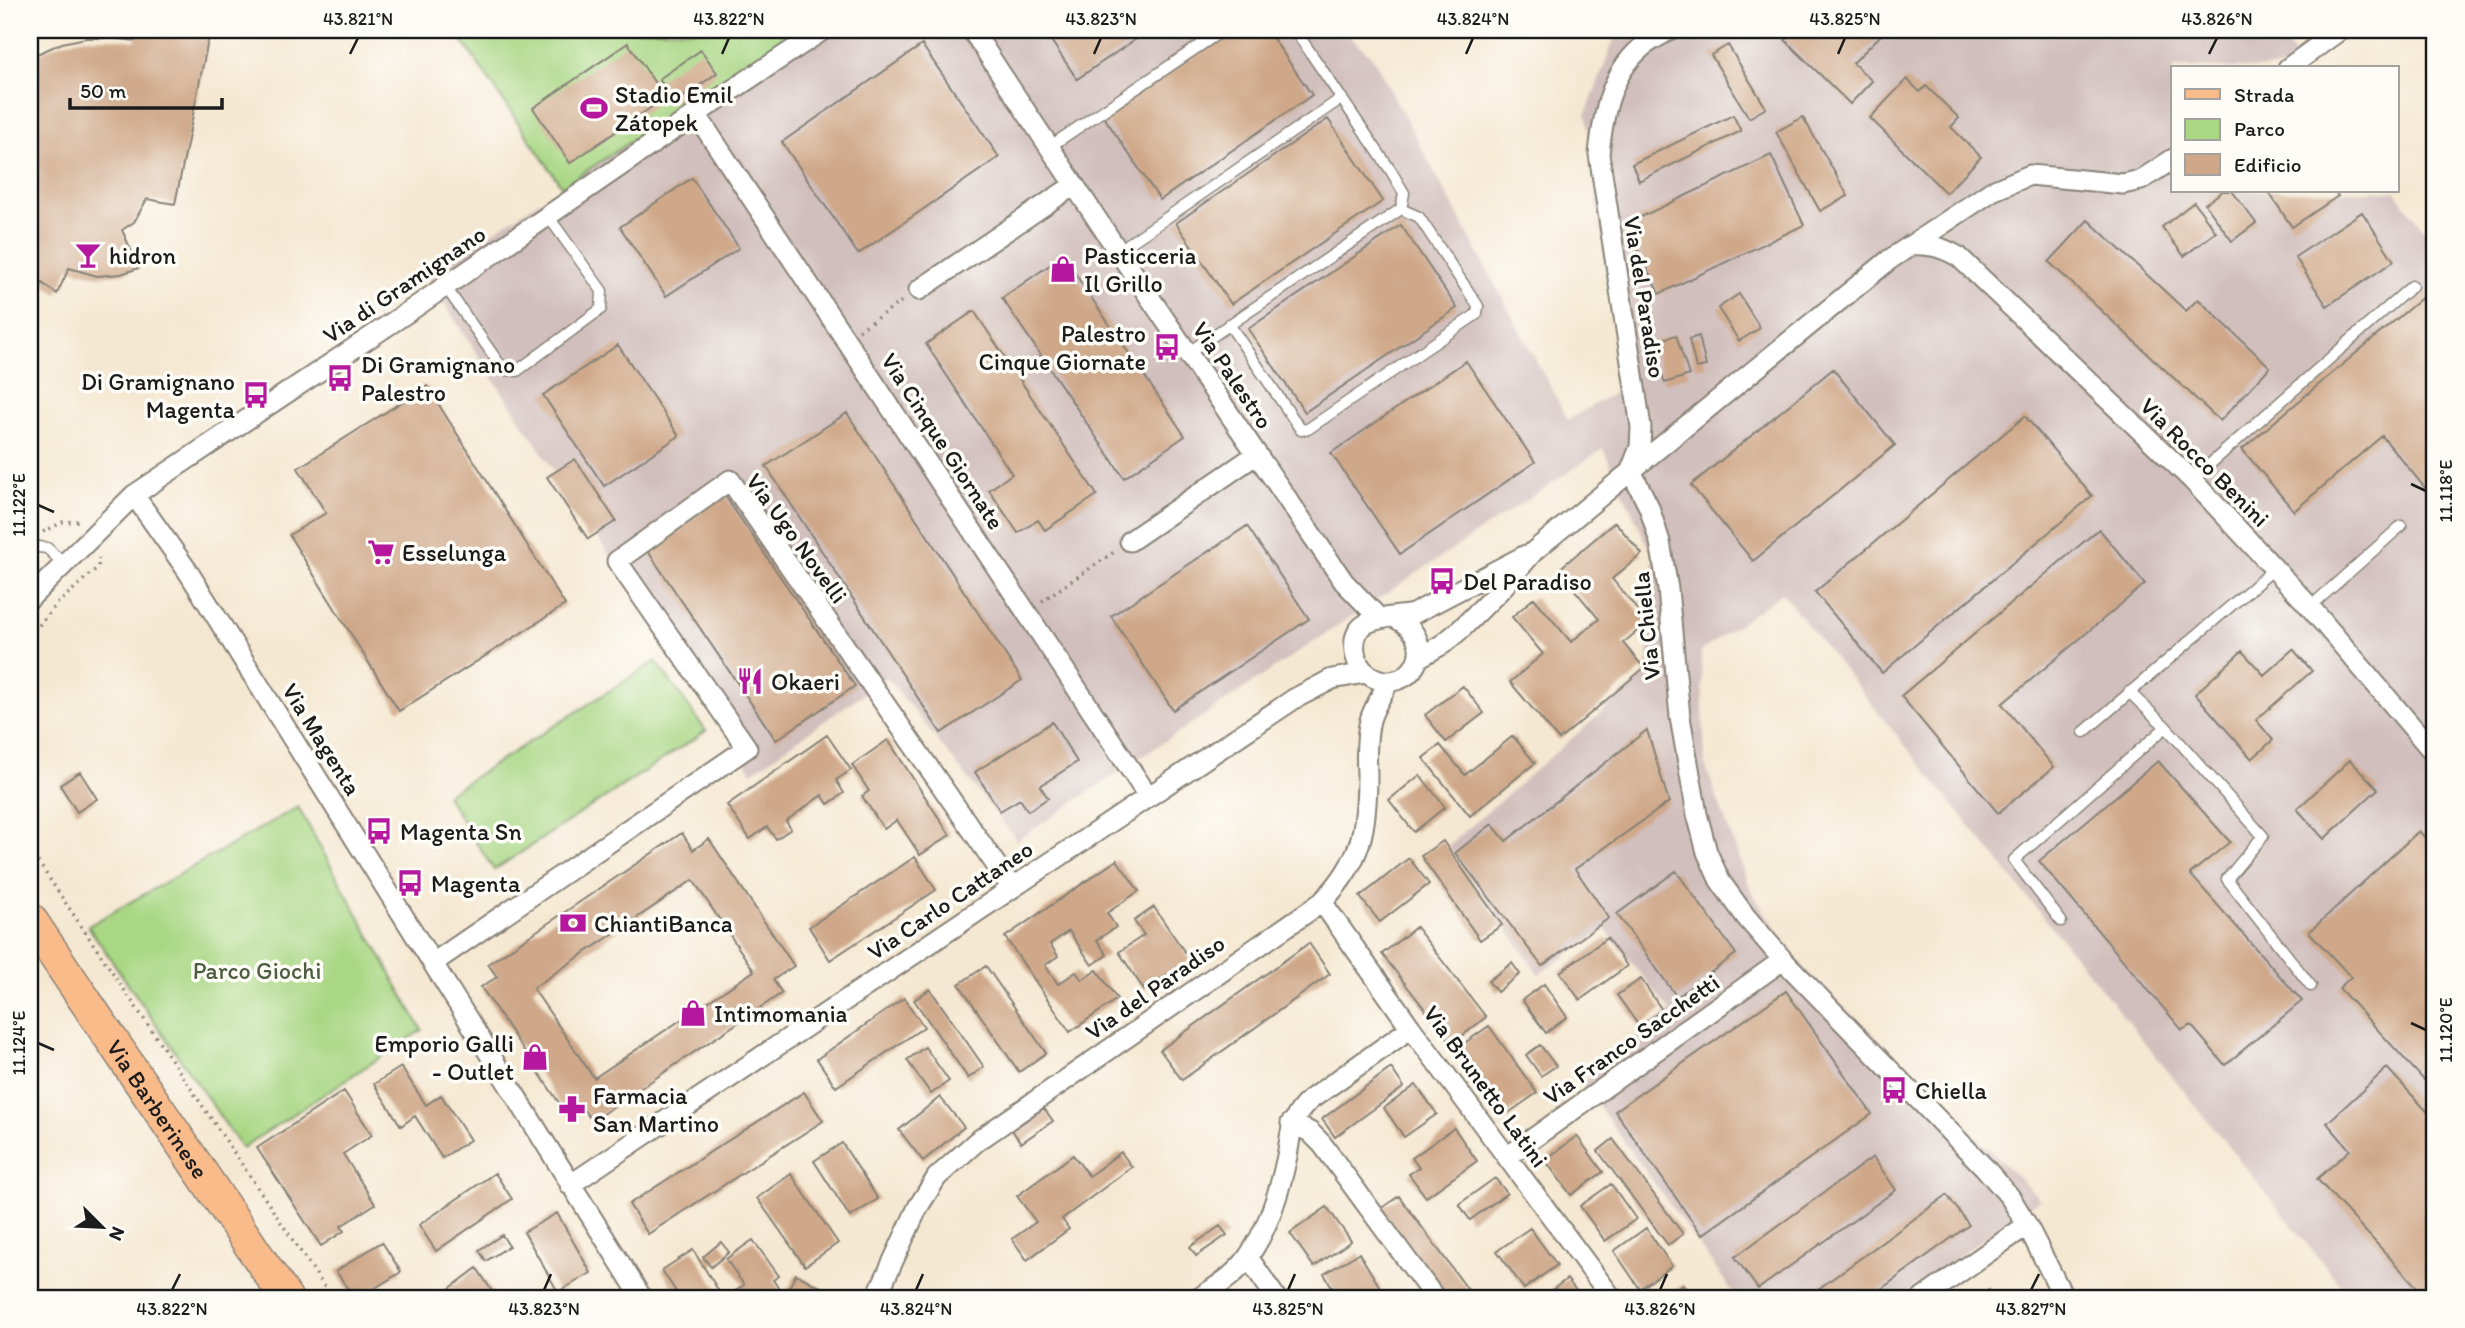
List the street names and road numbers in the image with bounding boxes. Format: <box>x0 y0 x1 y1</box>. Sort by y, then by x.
street label: Via del Paradiso <box>1618 214 1672 380</box>
street label: Via di Gramignano <box>317 219 491 349</box>
street label: Via Palestro <box>1187 316 1279 434</box>
street label: Via Cinque Giornate <box>875 347 1011 535</box>
street label: Via Rocco Benini <box>2134 391 2276 533</box>
street label: Via Ugo Novelli <box>740 467 854 609</box>
street label: Via Chiella <box>1626 570 1666 682</box>
street label: Via Magenta <box>276 678 368 801</box>
street label: Via Carlo Cattaneo <box>862 834 1038 966</box>
street label: Via del Paradiso <box>1080 928 1230 1046</box>
street label: Via Franco Sacchetti <box>1537 967 1725 1111</box>
street label: Via Brunetto Latini <box>1418 999 1554 1173</box>
street label: Via Barberinese <box>101 1034 215 1184</box>

